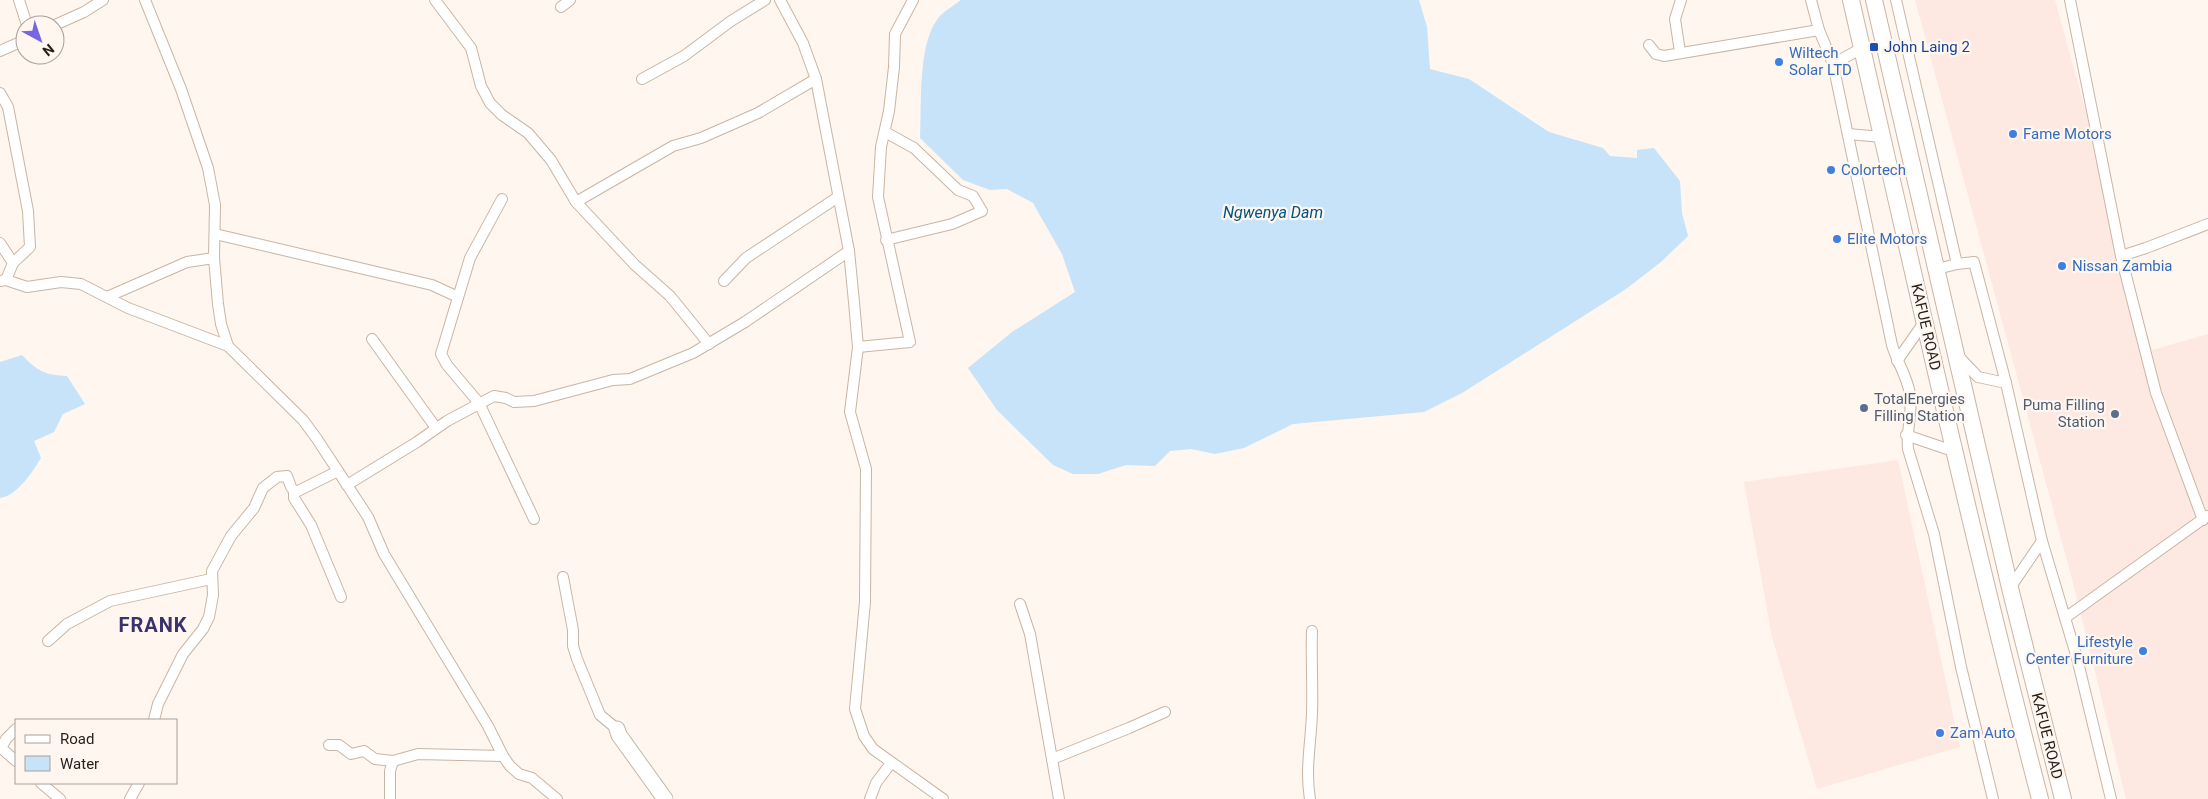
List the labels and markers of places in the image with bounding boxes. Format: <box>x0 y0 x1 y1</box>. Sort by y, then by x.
place label: John Laing 2 <box>1884 38 1970 56</box>
marker: John Laing 2 <box>1868 41 1880 53</box>
place label: Wiltech Solar LTD <box>1789 44 1852 79</box>
marker: Wiltech Solar LTD <box>1773 56 1785 68</box>
place label: Fame Motors <box>2023 125 2112 143</box>
marker: Fame Motors <box>2007 128 2019 140</box>
place label: Colortech <box>1841 161 1906 179</box>
marker: Colortech <box>1825 164 1837 176</box>
place label: Elite Motors <box>1847 230 1927 248</box>
marker: Elite Motors <box>1831 233 1843 245</box>
place label: Nissan Zambia <box>2072 257 2173 275</box>
marker: Nissan Zambia <box>2056 260 2068 272</box>
place label: TotalEnergies Filling Station <box>1874 390 1965 425</box>
place label: Puma Filling Station <box>2023 396 2105 431</box>
marker: TotalEnergies Filling Station <box>1858 402 1870 414</box>
marker: Puma Filling Station <box>2109 408 2121 420</box>
place label: Lifestyle Center Furniture <box>2026 633 2133 668</box>
marker: Lifestyle Center Furniture <box>2137 645 2149 657</box>
place label: Zam Auto <box>1950 724 2015 742</box>
marker: Zam Auto <box>1934 727 1946 739</box>

